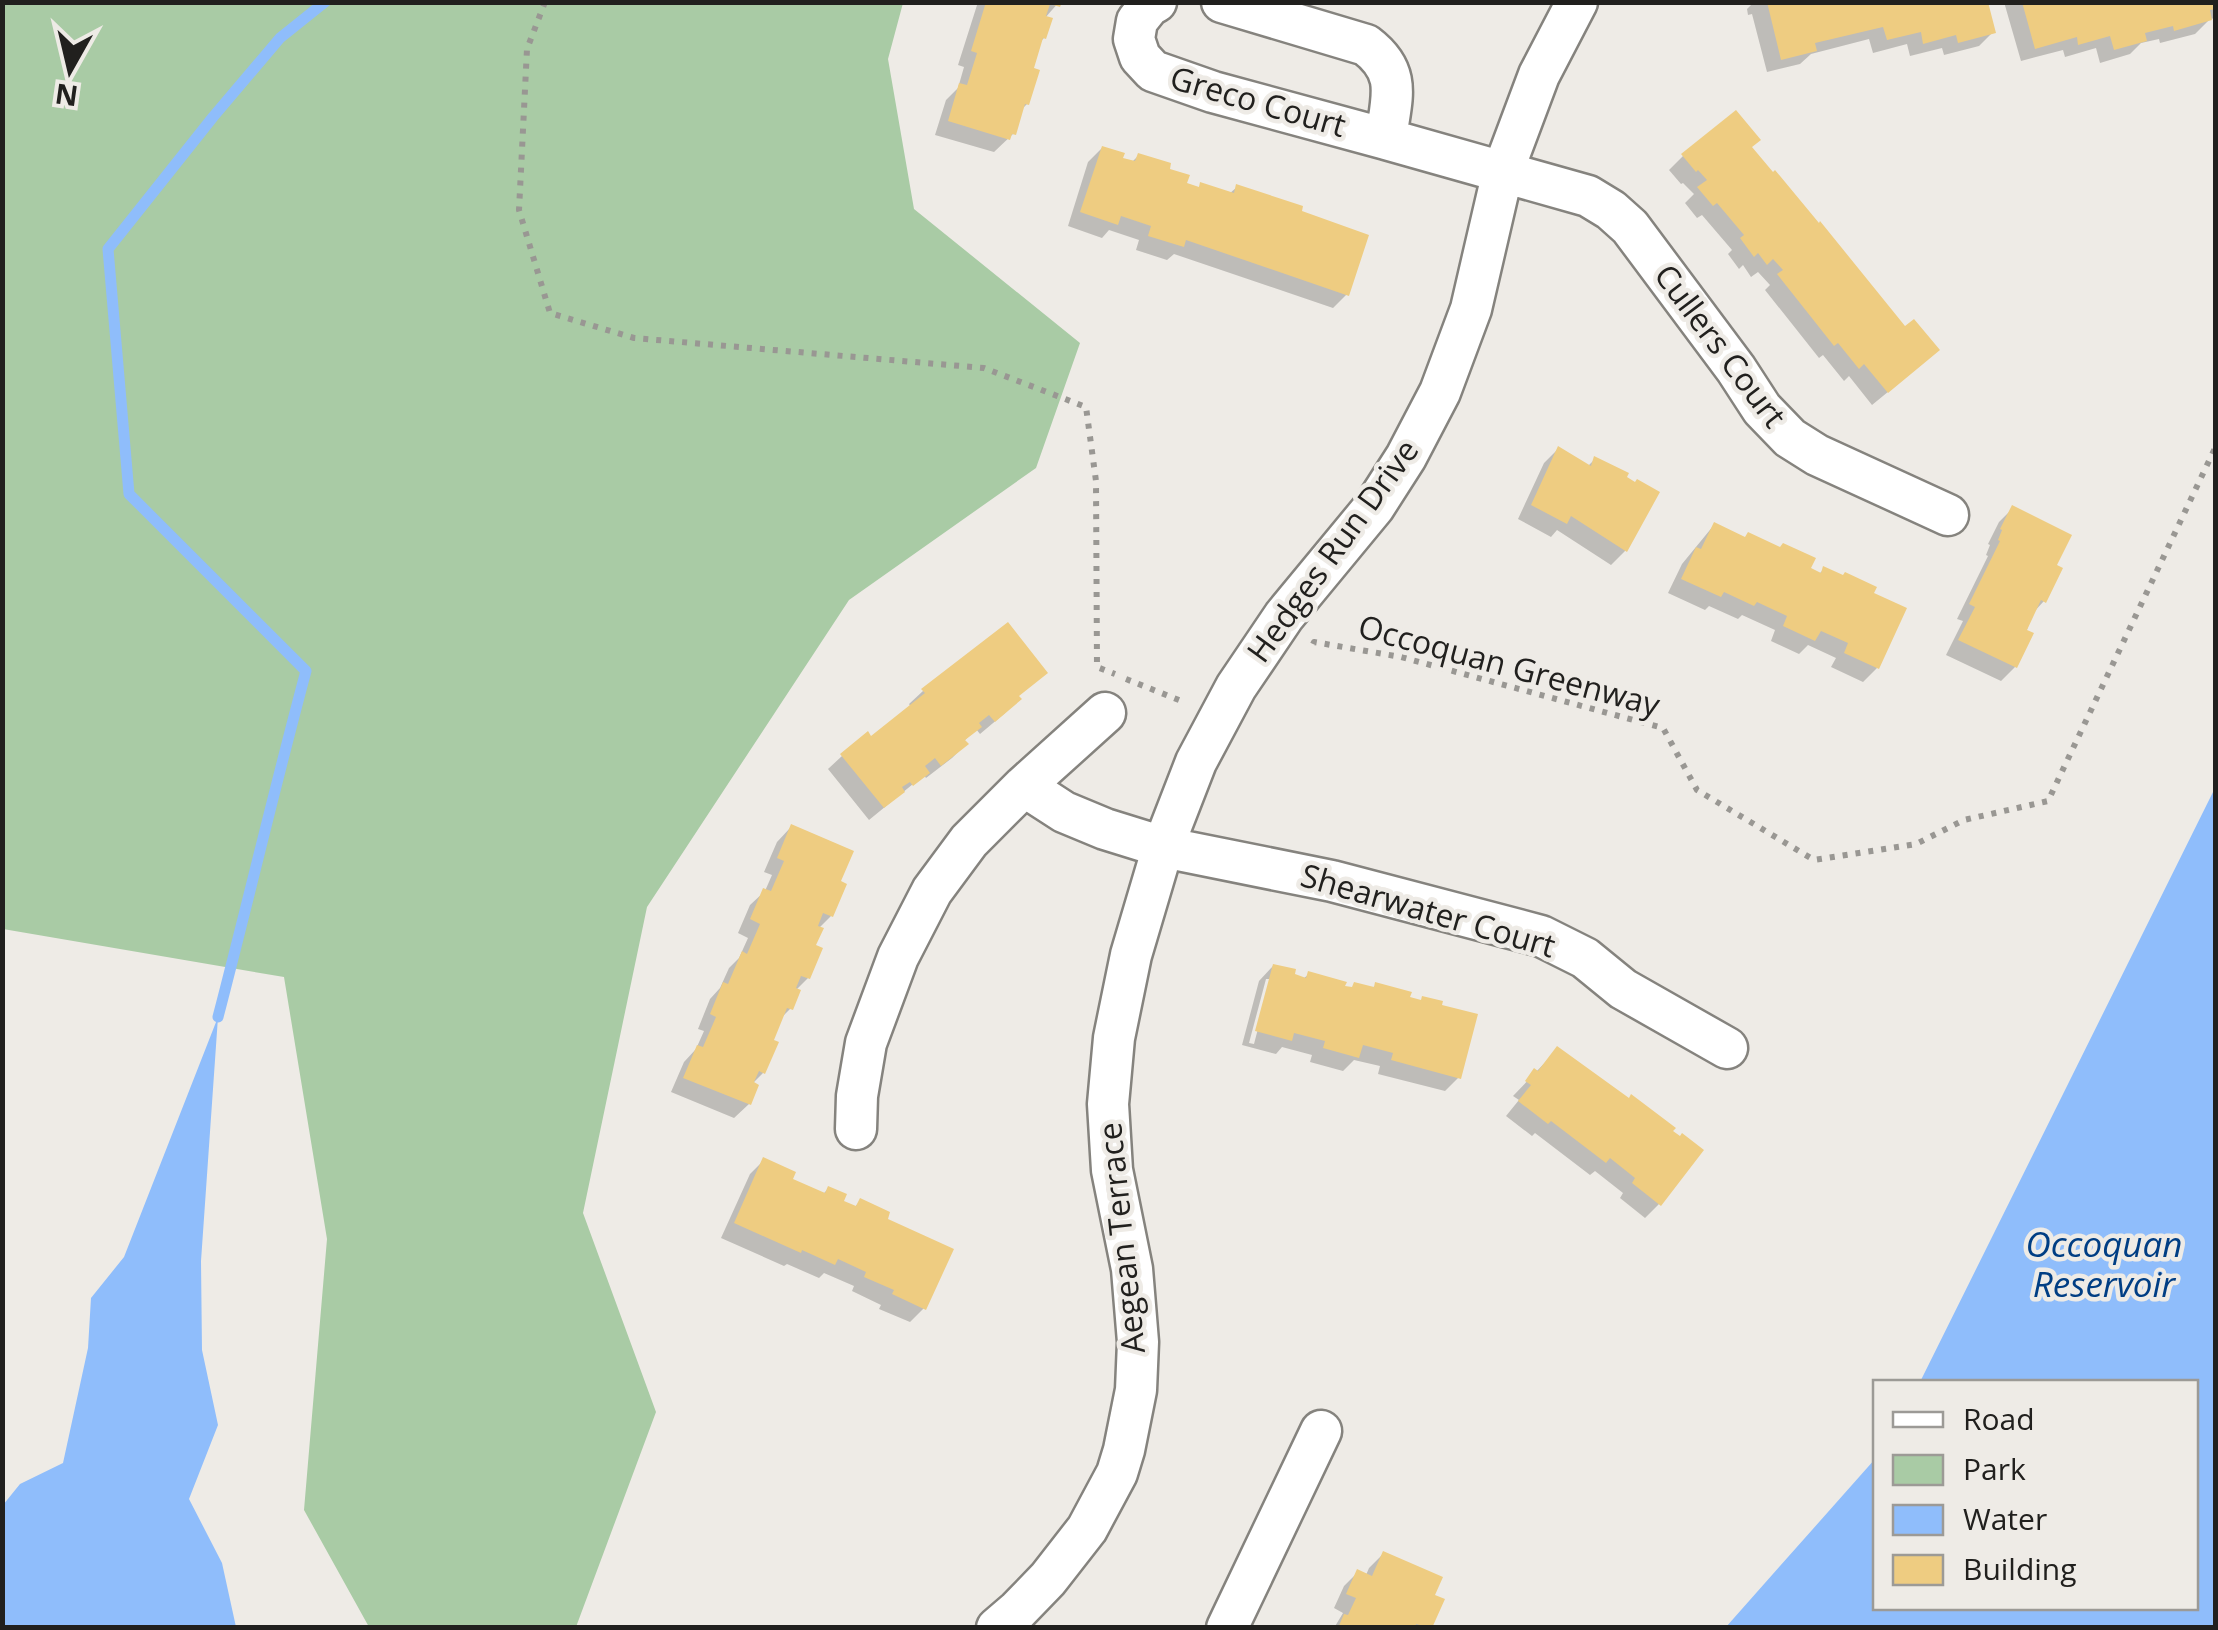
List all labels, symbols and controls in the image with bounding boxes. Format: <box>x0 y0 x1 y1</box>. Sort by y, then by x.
north arrow <box>20 20 120 120</box>
street label: Greco Court <box>1166 55 1351 146</box>
text: N <box>52 75 80 116</box>
street label: Cullers Court <box>1646 255 1797 436</box>
street label: Hedges Run Drive <box>1236 430 1427 670</box>
street label: Occoquan Greenway <box>1354 604 1666 726</box>
street label: Shearwater Court <box>1296 853 1561 966</box>
street label: Aegean Terrace <box>1087 1120 1154 1356</box>
water label: Occoquan Reservoir <box>2026 1220 2183 1307</box>
legend <box>1873 1380 2198 1610</box>
text: Road <box>1963 1398 2035 1439</box>
text: Park <box>1963 1448 2026 1489</box>
text: Water <box>1963 1498 2047 1539</box>
text: Building <box>1963 1548 2077 1589</box>

